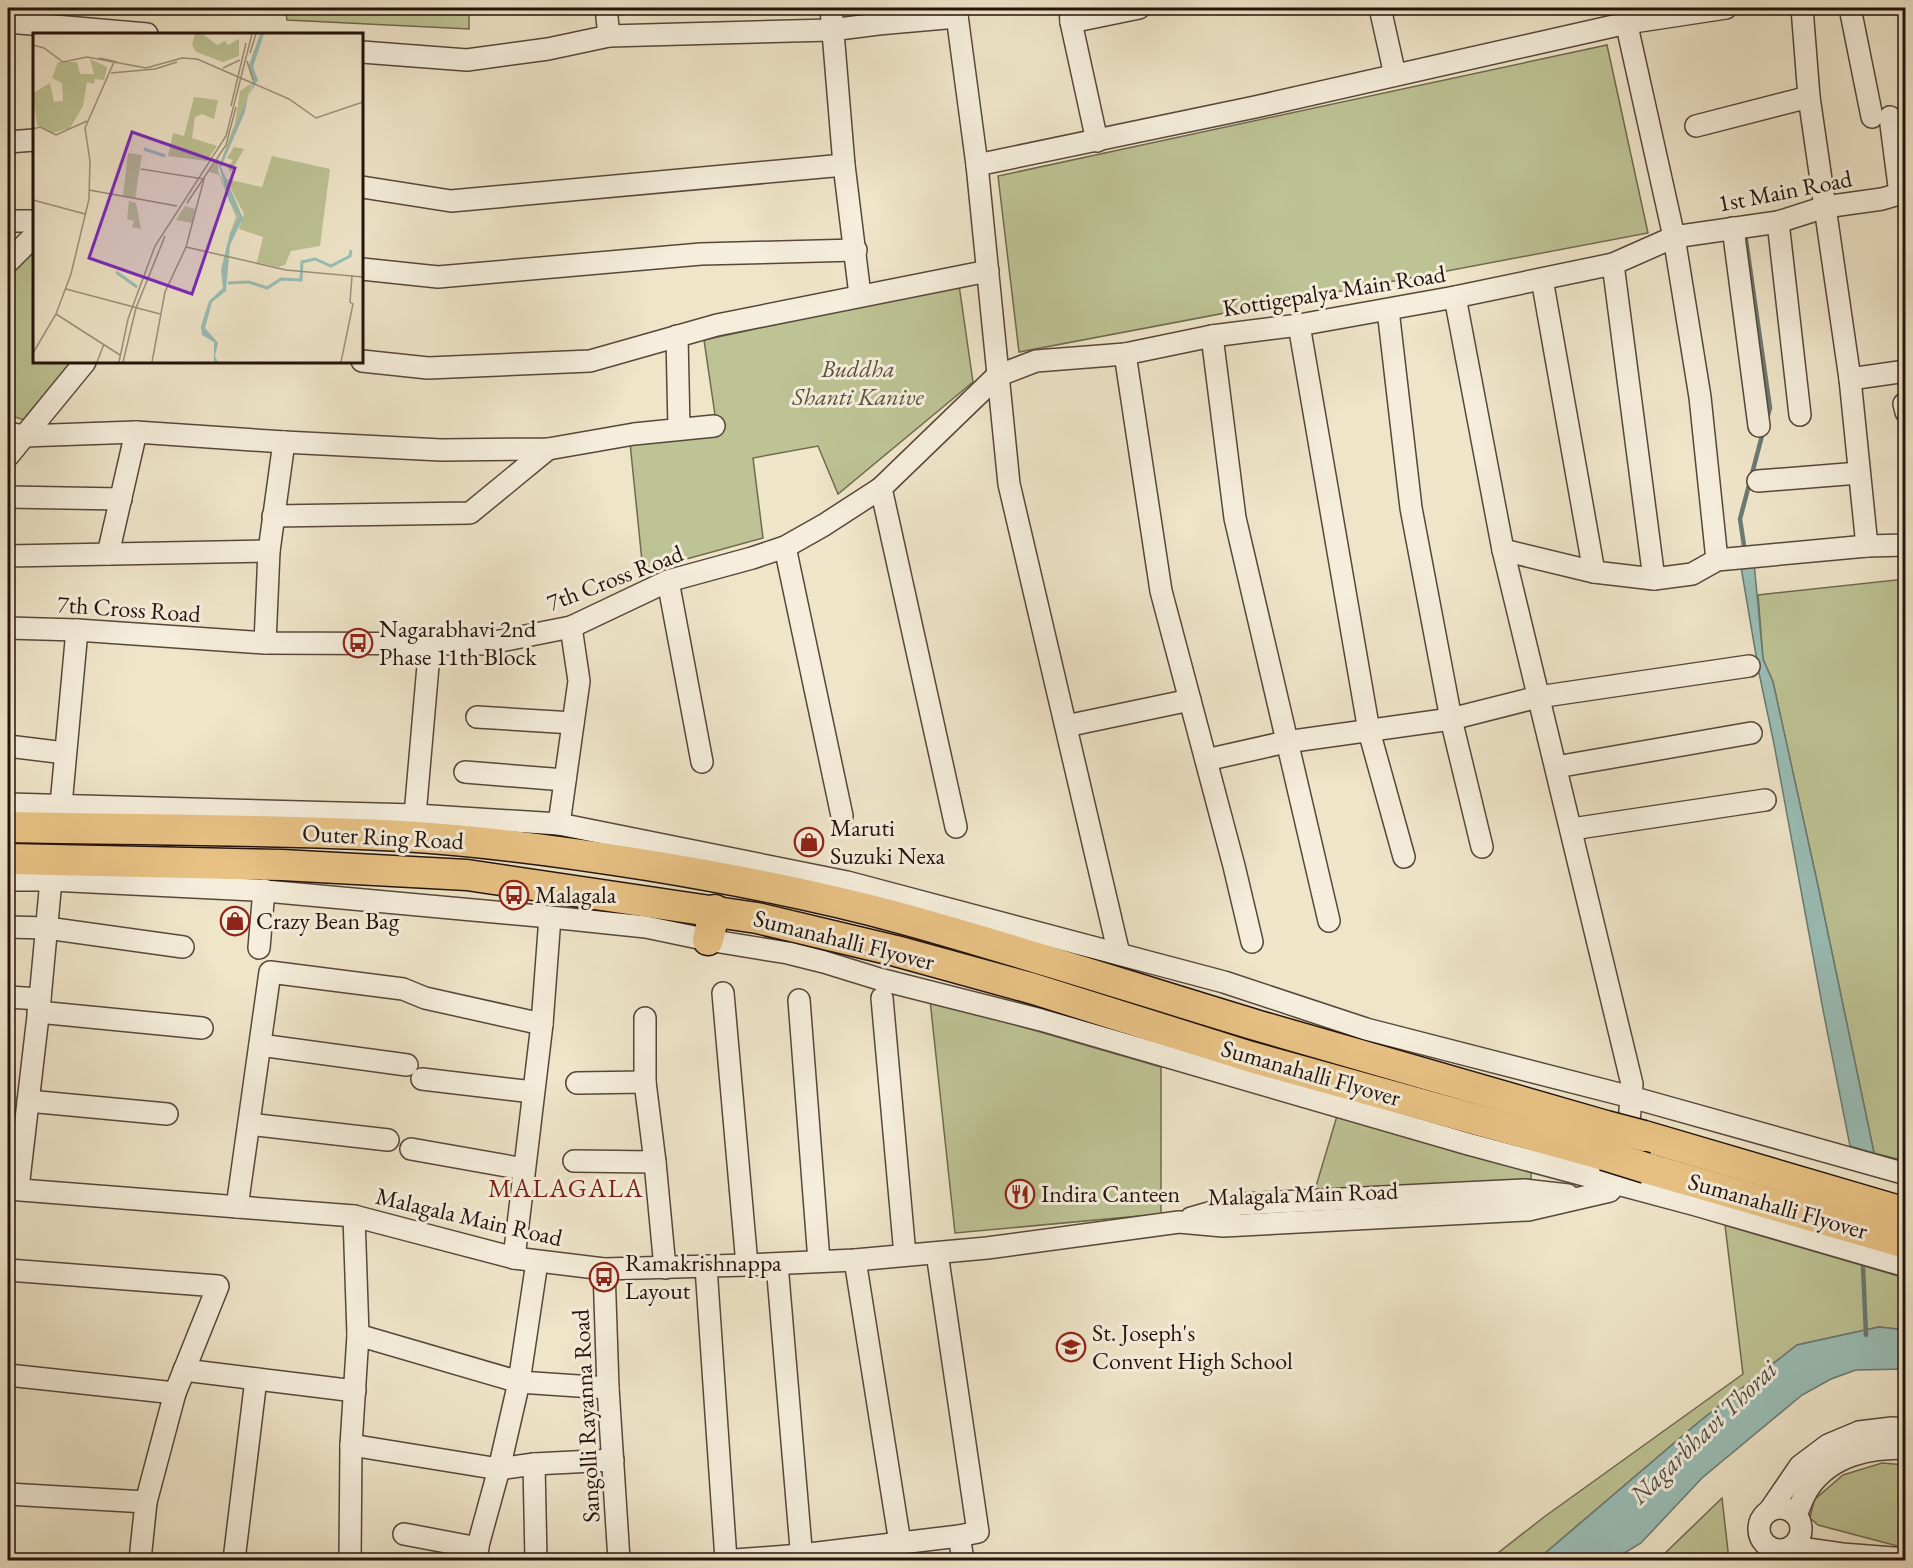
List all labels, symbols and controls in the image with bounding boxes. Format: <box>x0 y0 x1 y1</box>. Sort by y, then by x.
inset map <box>33 33 363 363</box>
street label: 1st Main Road <box>1715 162 1855 219</box>
street label: Kottigepalya Main Road <box>1220 257 1448 323</box>
park label: Buddha Shanti Kanive <box>791 353 925 412</box>
street label: 7th Cross Road <box>542 537 688 618</box>
street label: 7th Cross Road <box>56 588 203 629</box>
place label: Nagarabhavi 2nd Phase 11th Block <box>379 613 537 672</box>
bus stop icon: Nagarabhavi 2nd Phase 11th Block <box>342 627 374 659</box>
place label: Maruti Suzuki Nexa <box>830 812 945 871</box>
street label: Outer Ring Road <box>301 817 465 856</box>
shop icon: Maruti Suzuki Nexa <box>793 826 825 858</box>
bus stop icon: Malagala <box>498 879 530 911</box>
place label: Malagala <box>535 879 617 910</box>
street label: Sumanahalli Flyover <box>751 902 938 977</box>
shop icon: Crazy Bean Bag <box>219 905 251 937</box>
place label: Crazy Bean Bag <box>256 905 400 936</box>
street label: Sumanahalli Flyover <box>1218 1032 1404 1113</box>
street label: Sumanahalli Flyover <box>1685 1165 1871 1246</box>
district label: MALAGALA <box>488 1171 644 1205</box>
street label: Malagala Main Road <box>1207 1175 1400 1212</box>
restaurant icon: Indira Canteen <box>1004 1178 1036 1210</box>
place label: Indira Canteen <box>1041 1178 1181 1209</box>
street label: Malagala Main Road <box>373 1180 566 1253</box>
place label: Ramakrishnappa Layout <box>625 1247 782 1306</box>
bus stop icon: Ramakrishnappa Layout <box>588 1261 620 1293</box>
street label: Sangolli Rayanna Road <box>564 1308 607 1524</box>
place label: St. Joseph's Convent High School <box>1092 1317 1293 1376</box>
school or university icon: St. Joseph's Convent High School <box>1055 1331 1087 1363</box>
water label: Nagarbhavi Thorai <box>1621 1352 1785 1512</box>

